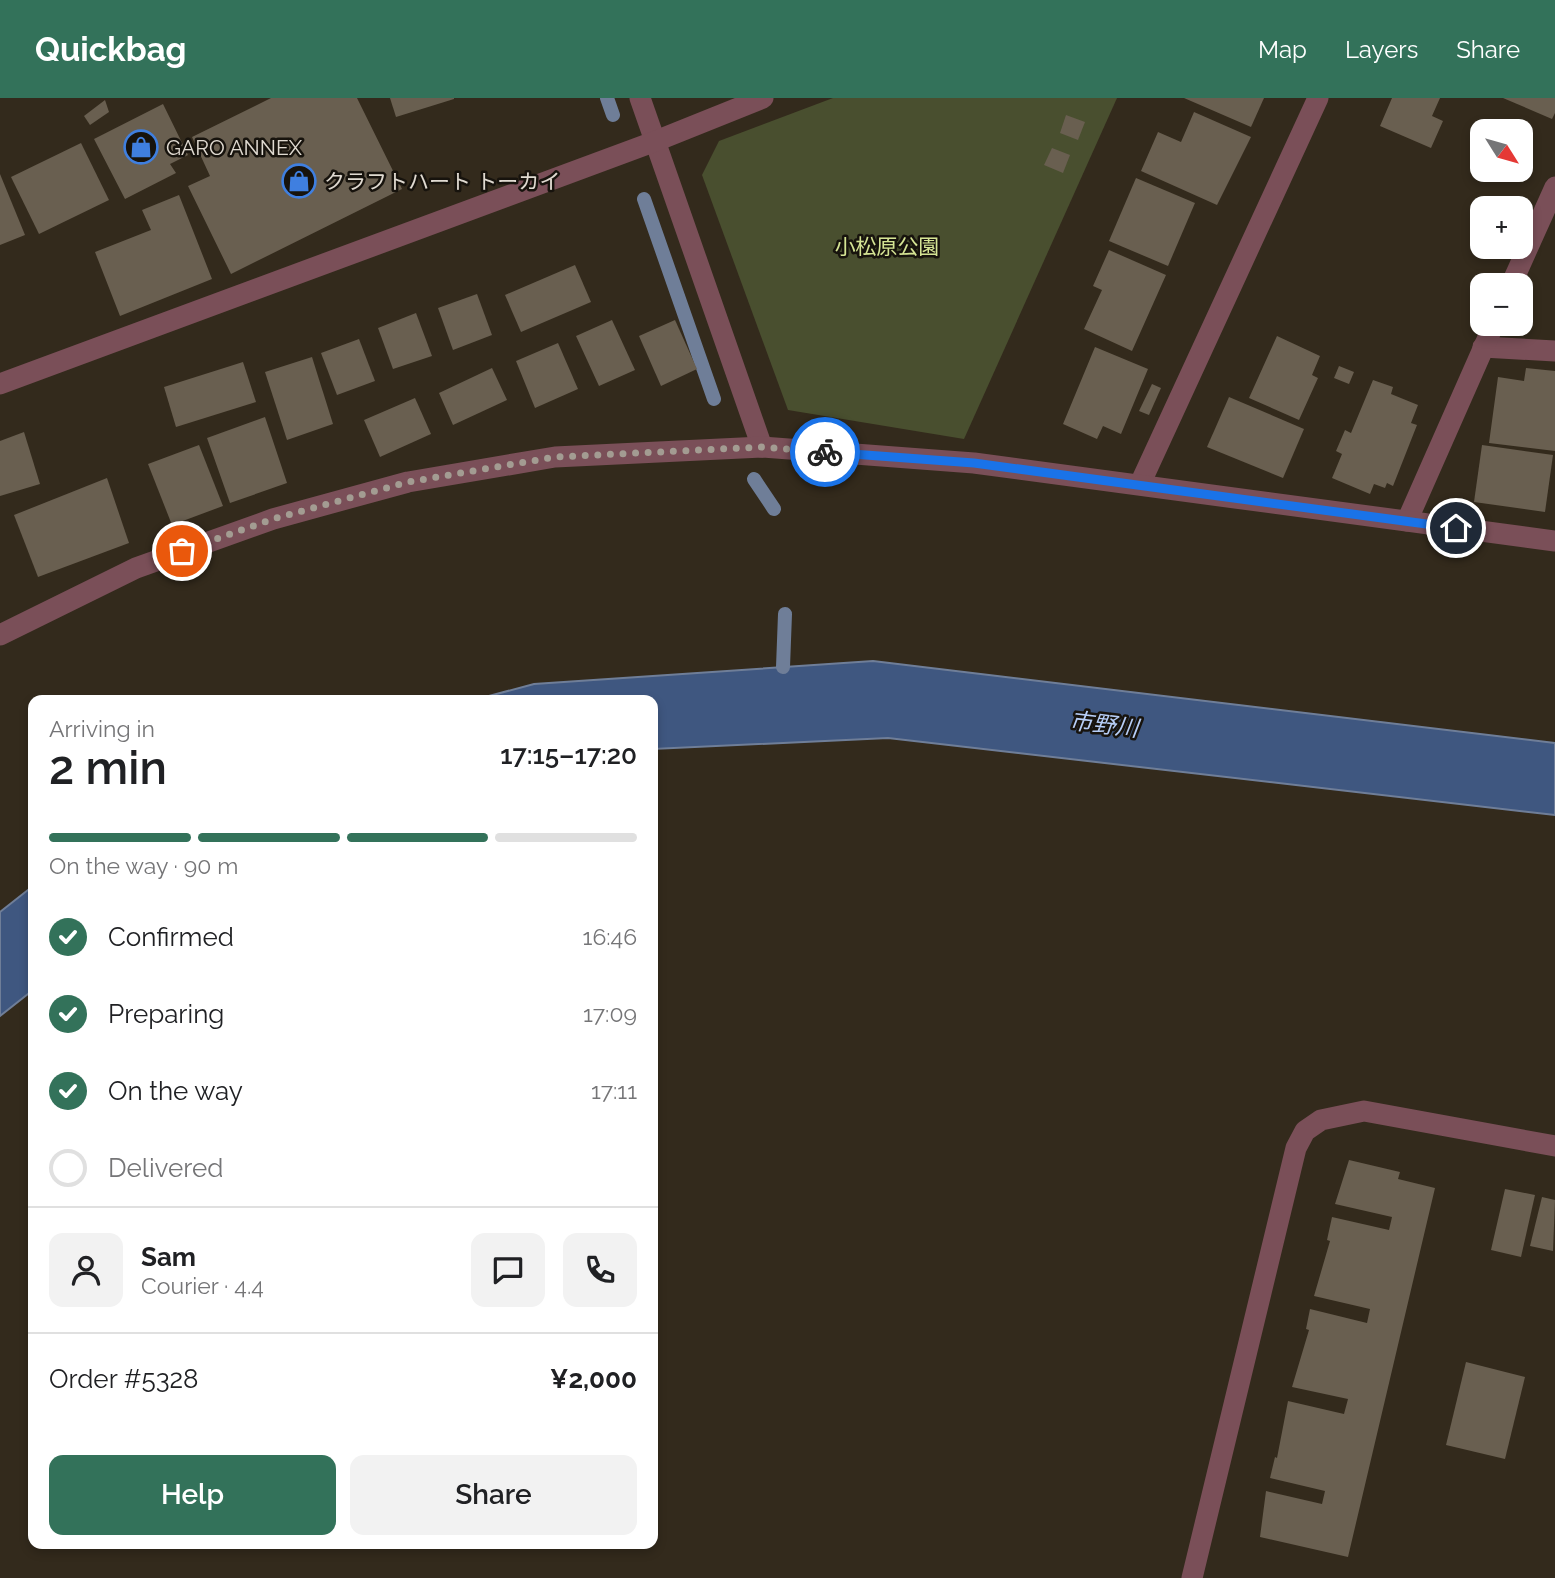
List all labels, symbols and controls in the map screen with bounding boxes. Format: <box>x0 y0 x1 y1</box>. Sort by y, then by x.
text: Quickbag <box>35 30 187 69</box>
text: Map <box>1258 35 1307 64</box>
text: Layers <box>1345 35 1418 64</box>
text: Share <box>1456 35 1520 64</box>
north arrow <box>1470 119 1533 182</box>
map controls <box>1470 119 1533 336</box>
shop icon: GARO ANNEX <box>122 128 160 166</box>
place label: GARO ANNEX <box>166 135 303 160</box>
shop icon: クラフトハート トーカイ <box>280 162 318 200</box>
place label: クラフトハート トーカイ <box>324 169 560 194</box>
button: + <box>1470 196 1533 259</box>
park label: 小松原公園 <box>835 234 940 259</box>
button: − <box>1470 273 1533 336</box>
courier <box>790 417 860 487</box>
icon: bike <box>806 433 844 471</box>
pin <box>1426 498 1486 558</box>
icon: home <box>1437 509 1475 547</box>
pin <box>152 521 212 581</box>
icon: bag <box>163 532 201 570</box>
water label: 市野川 <box>1068 706 1143 742</box>
text: Arriving in <box>49 715 155 742</box>
text: 17:15–17:20 <box>500 740 637 770</box>
text: 2 min <box>49 741 167 795</box>
text: On the way · 90 m <box>49 852 238 879</box>
icon: check <box>49 918 87 956</box>
text: Confirmed <box>108 922 234 952</box>
text: 16:46 <box>583 923 637 950</box>
icon: check <box>49 995 87 1033</box>
text: Preparing <box>108 999 224 1029</box>
text: 17:09 <box>583 1000 637 1027</box>
icon: check <box>49 1072 87 1110</box>
text: On the way <box>108 1076 243 1106</box>
text: 17:11 <box>591 1077 637 1104</box>
text: Delivered <box>108 1153 223 1183</box>
button: person <box>49 1233 123 1307</box>
button: chat <box>471 1233 545 1307</box>
button: phone <box>563 1233 637 1307</box>
text: Sam <box>141 1242 196 1272</box>
text: Courier · 4.4 <box>141 1272 264 1299</box>
text: Order #5328 <box>49 1364 198 1394</box>
text: ¥2,000 <box>550 1364 637 1394</box>
button: Help <box>49 1455 336 1535</box>
button: Share <box>350 1455 637 1535</box>

